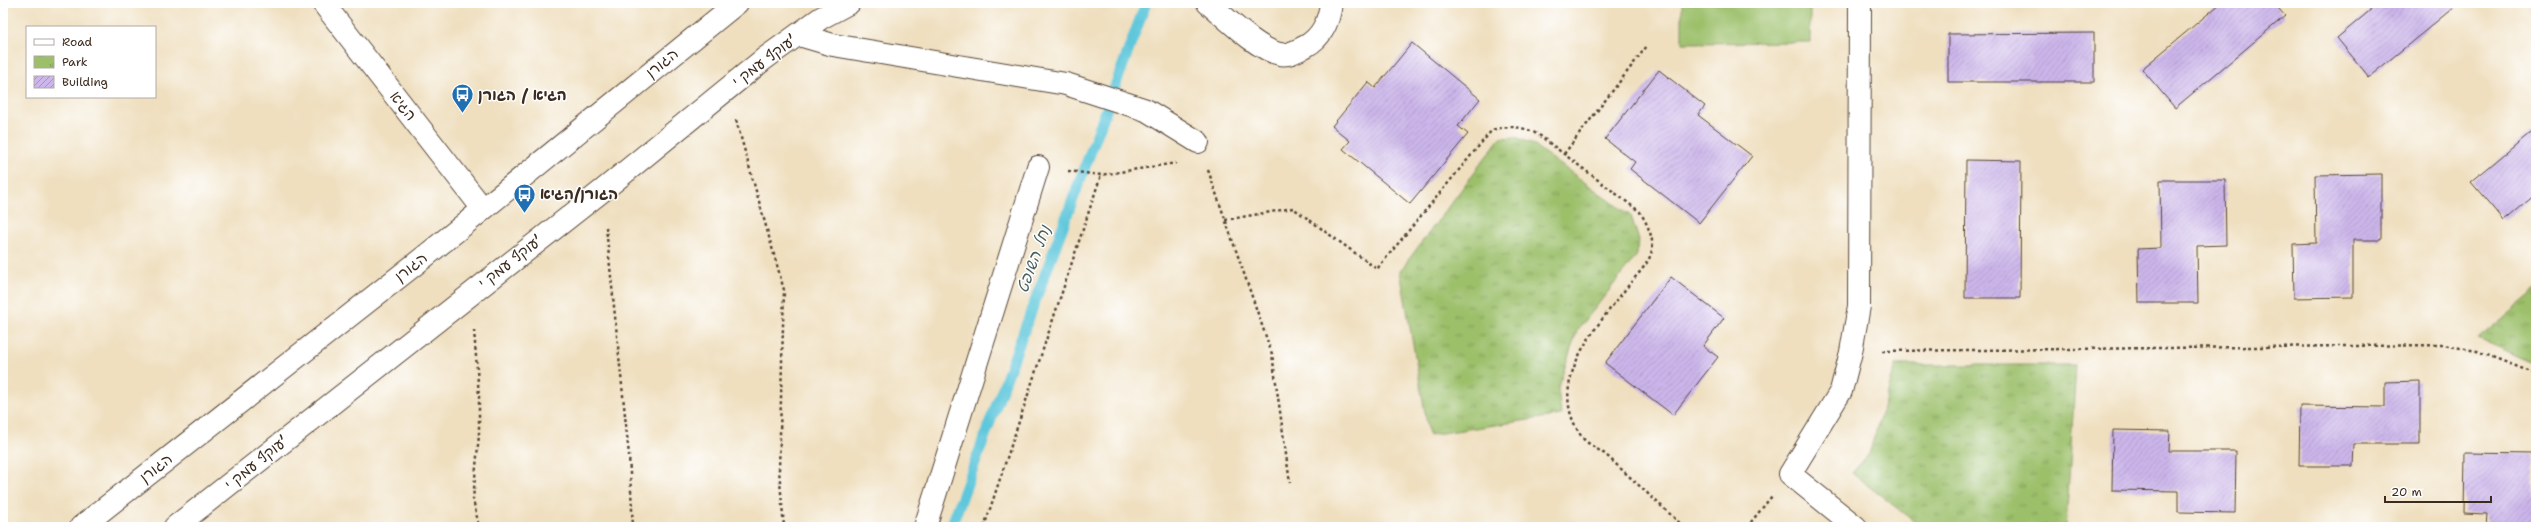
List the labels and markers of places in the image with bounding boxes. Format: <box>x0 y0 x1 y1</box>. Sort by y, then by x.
bus stop icon: הגיא / הגורן <box>450 82 476 115</box>
place label: הגיא / הגורן <box>478 85 567 105</box>
bus stop icon: הגורן/הגיא <box>511 181 537 214</box>
place label: הגורן/הגיא <box>540 184 618 204</box>

